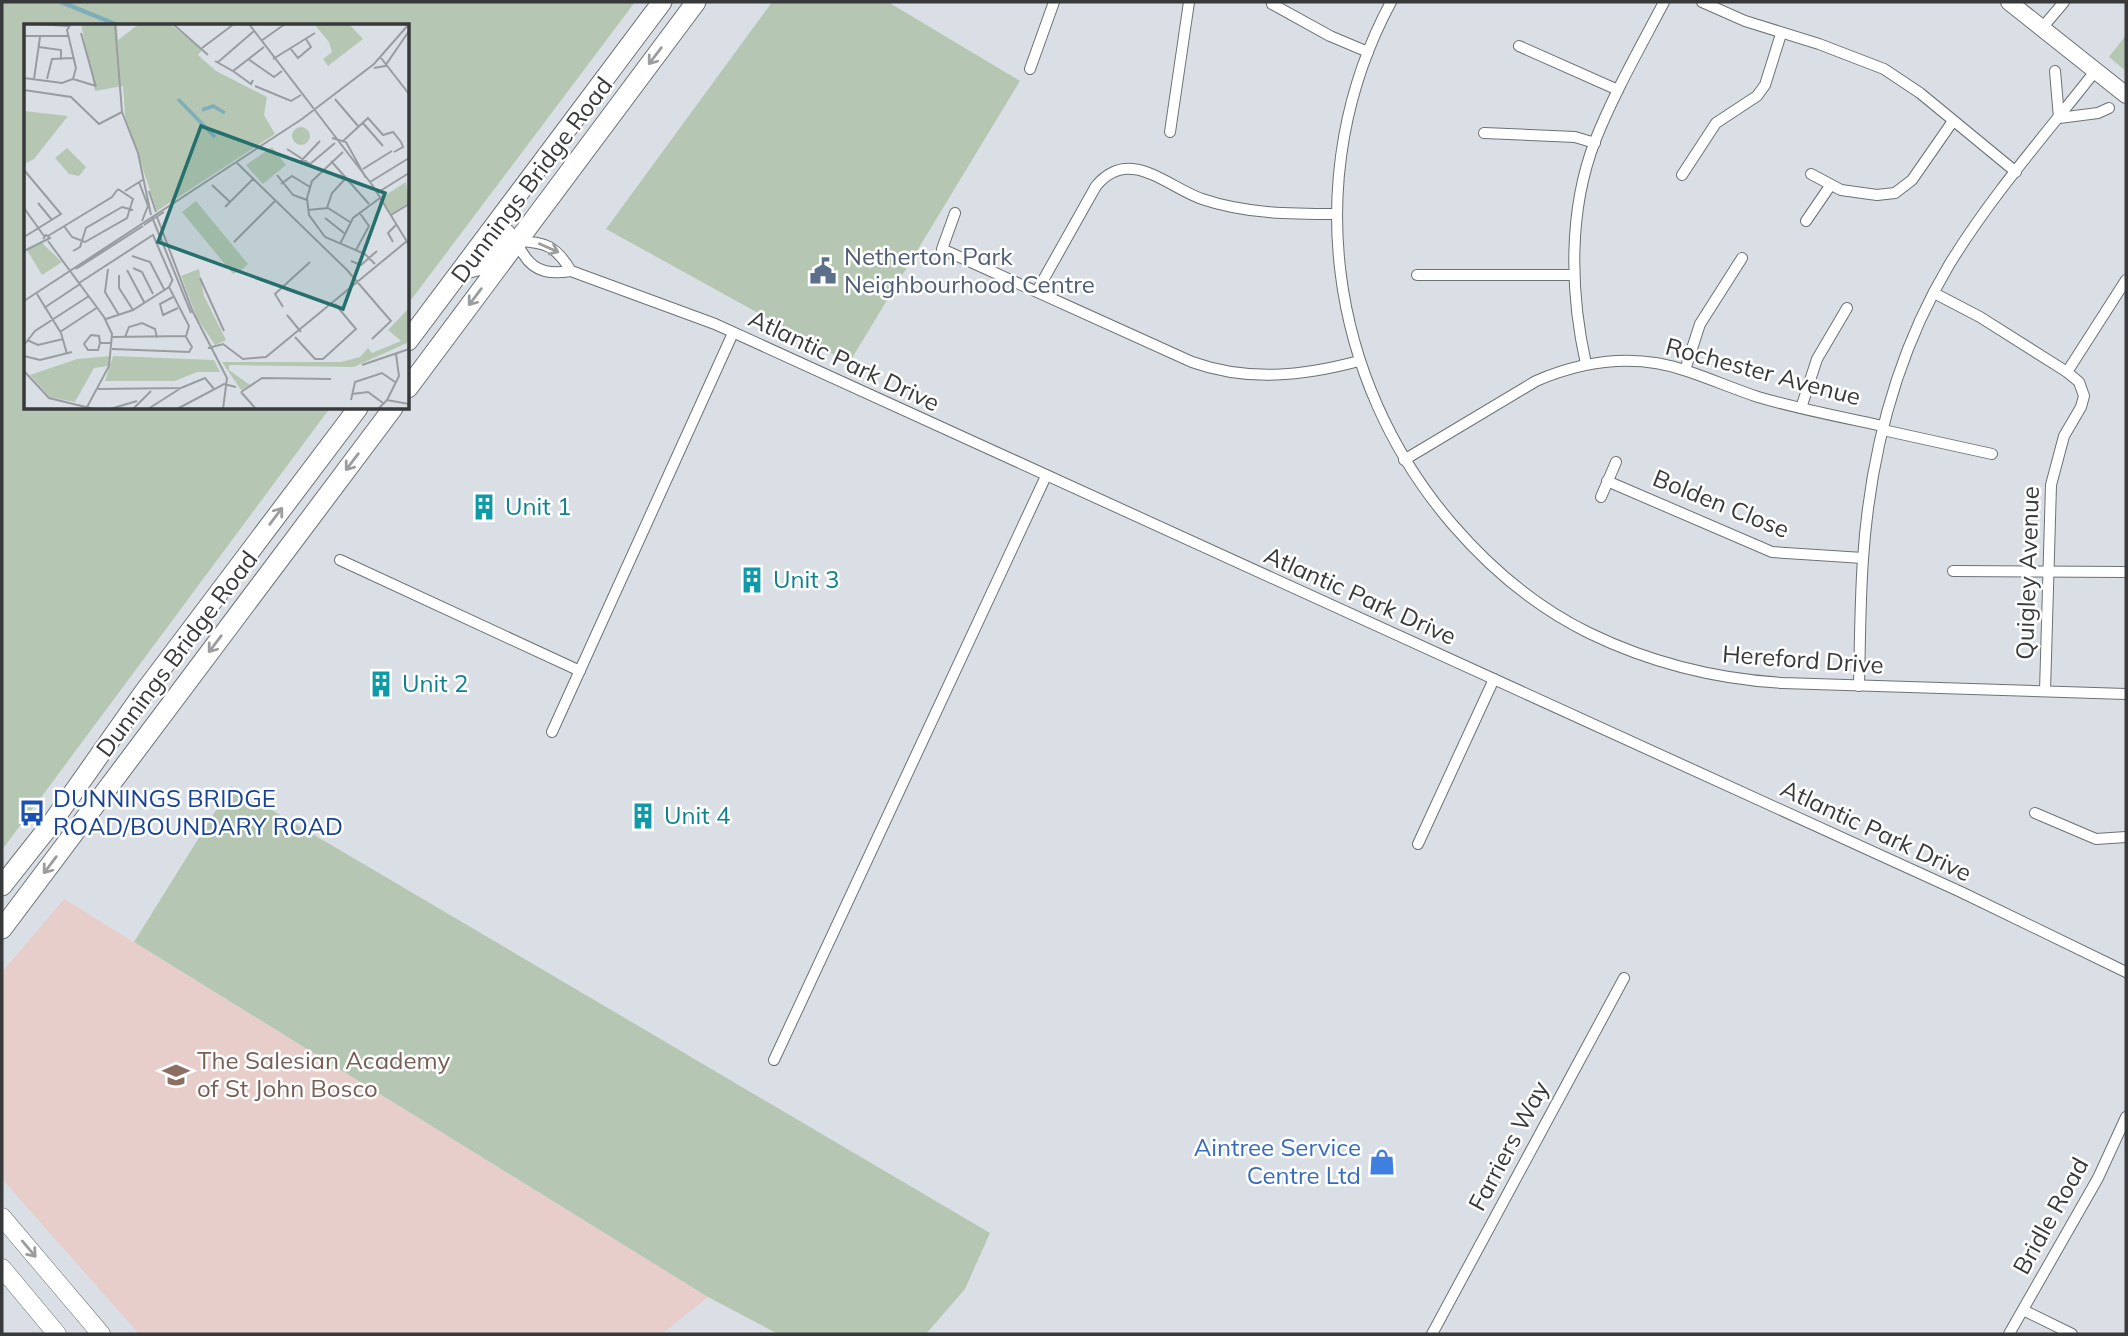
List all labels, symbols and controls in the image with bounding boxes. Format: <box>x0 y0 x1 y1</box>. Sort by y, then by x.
inset map <box>24 24 410 410</box>
one-way arrow <box>648 47 663 65</box>
street label: Dunnings Bridge Road <box>444 71 618 288</box>
place label: Netherton Park Neighbourhood Centre <box>844 241 1095 299</box>
one-way arrow <box>538 242 559 255</box>
public building icon: Netherton Park Neighbourhood Centre <box>808 256 838 286</box>
one-way arrow <box>468 288 483 307</box>
street label: Atlantic Park Drive <box>744 303 945 417</box>
street label: Rochester Avenue <box>1662 331 1864 411</box>
one-way arrow <box>345 453 360 472</box>
street label: Bolden Close <box>1649 462 1794 544</box>
street label: Quigley Avenue <box>2009 486 2045 660</box>
place label: Unit 1 <box>505 491 571 521</box>
building icon: Unit 1 <box>469 492 499 522</box>
one-way arrow <box>269 507 284 526</box>
street label: Atlantic Park Drive <box>1260 539 1461 651</box>
street label: Dunnings Bridge Road <box>89 545 263 762</box>
place label: Unit 3 <box>773 564 839 594</box>
building icon: Unit 3 <box>737 565 767 595</box>
one-way arrow <box>208 634 222 653</box>
street label: Hereford Drive <box>1721 638 1885 680</box>
place label: Unit 2 <box>402 668 468 698</box>
building icon: Unit 2 <box>366 669 396 699</box>
street label: Atlantic Park Drive <box>1776 773 1977 887</box>
place label: DUNNINGS BRIDGE ROAD/BOUNDARY ROAD <box>53 783 343 841</box>
bus stop icon: DUNNINGS BRIDGE ROAD/BOUNDARY ROAD <box>17 798 47 828</box>
place label: Unit 4 <box>664 800 730 830</box>
building icon: Unit 4 <box>628 801 658 831</box>
one-way arrow <box>42 856 57 874</box>
place label: The Salesian Academy of St John Bosco <box>197 1045 450 1103</box>
school or university icon: The Salesian Academy of St John Bosco <box>161 1060 191 1090</box>
street label: Farriers Way <box>1461 1075 1555 1216</box>
place label: Aintree Service Centre Ltd <box>1194 1132 1361 1190</box>
shop icon: Aintree Service Centre Ltd <box>1367 1147 1397 1177</box>
street label: Bridle Road <box>2006 1152 2095 1279</box>
one-way arrow <box>21 1240 37 1258</box>

